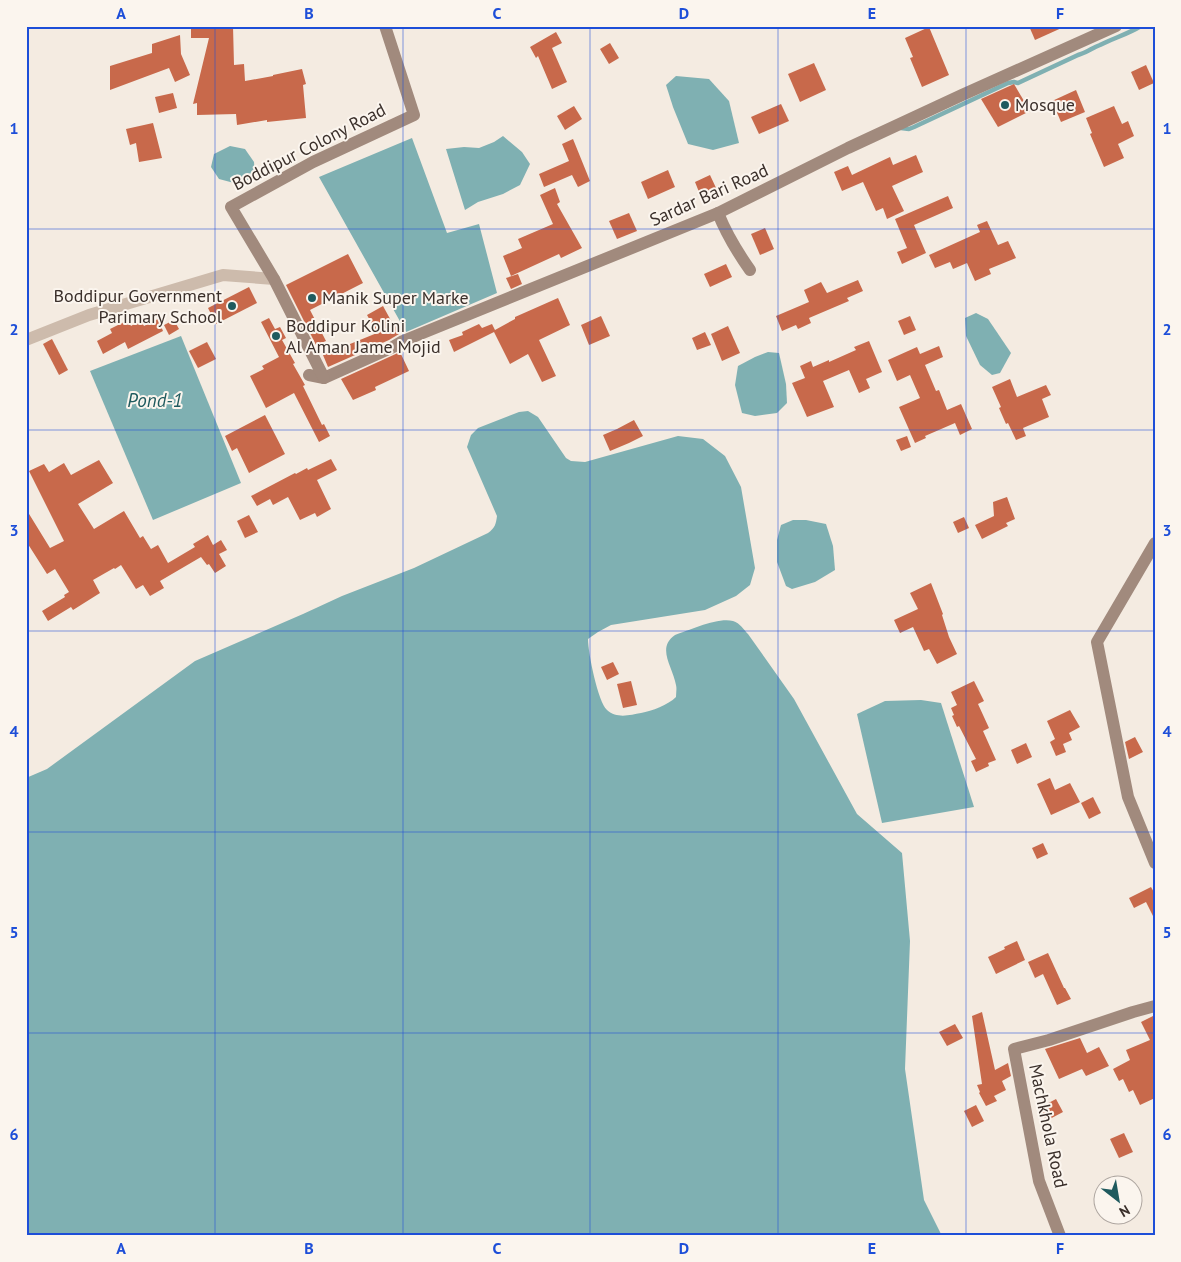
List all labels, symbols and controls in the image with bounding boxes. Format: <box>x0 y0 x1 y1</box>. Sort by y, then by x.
text: A <box>116 3 126 23</box>
text: B <box>304 3 314 23</box>
text: C <box>493 3 502 23</box>
text: D <box>679 3 689 23</box>
text: E <box>868 3 876 23</box>
text: F <box>1056 3 1064 23</box>
place label: Mosque <box>1015 93 1075 116</box>
street label: Boddipur Colony Road <box>228 98 389 195</box>
marker: Mosque <box>999 99 1011 111</box>
text: 1 <box>9 118 19 138</box>
text: 1 <box>1162 118 1172 138</box>
street label: Sardar Bari Road <box>646 158 772 231</box>
place label: Boddipur Government Parimary School <box>54 284 223 328</box>
place label: Manik Super Marke <box>322 286 469 309</box>
marker: Manik Super Marke <box>306 292 318 304</box>
marker: Boddipur Government Parimary School <box>226 300 238 312</box>
place label: Boddipur Kolini Al Aman Jame Mojid <box>286 314 441 358</box>
text: 2 <box>9 319 19 339</box>
text: 2 <box>1162 319 1172 339</box>
marker: Boddipur Kolini Al Aman Jame Mojid <box>270 330 282 342</box>
water label: Pond-1 <box>127 388 183 412</box>
text: 3 <box>9 520 19 540</box>
text: 3 <box>1162 520 1172 540</box>
text: 4 <box>9 721 19 741</box>
text: 4 <box>1162 721 1172 741</box>
text: 5 <box>9 922 19 942</box>
text: 5 <box>1162 922 1172 942</box>
street label: Machkhola Road <box>1024 1062 1073 1190</box>
text: 6 <box>9 1124 19 1144</box>
text: 6 <box>1162 1124 1172 1144</box>
north arrow <box>1094 1174 1144 1224</box>
text: N <box>1116 1201 1133 1221</box>
text: A <box>116 1238 126 1258</box>
text: B <box>304 1238 314 1258</box>
text: C <box>493 1238 502 1258</box>
text: D <box>679 1238 689 1258</box>
text: E <box>868 1238 876 1258</box>
text: F <box>1056 1238 1064 1258</box>

